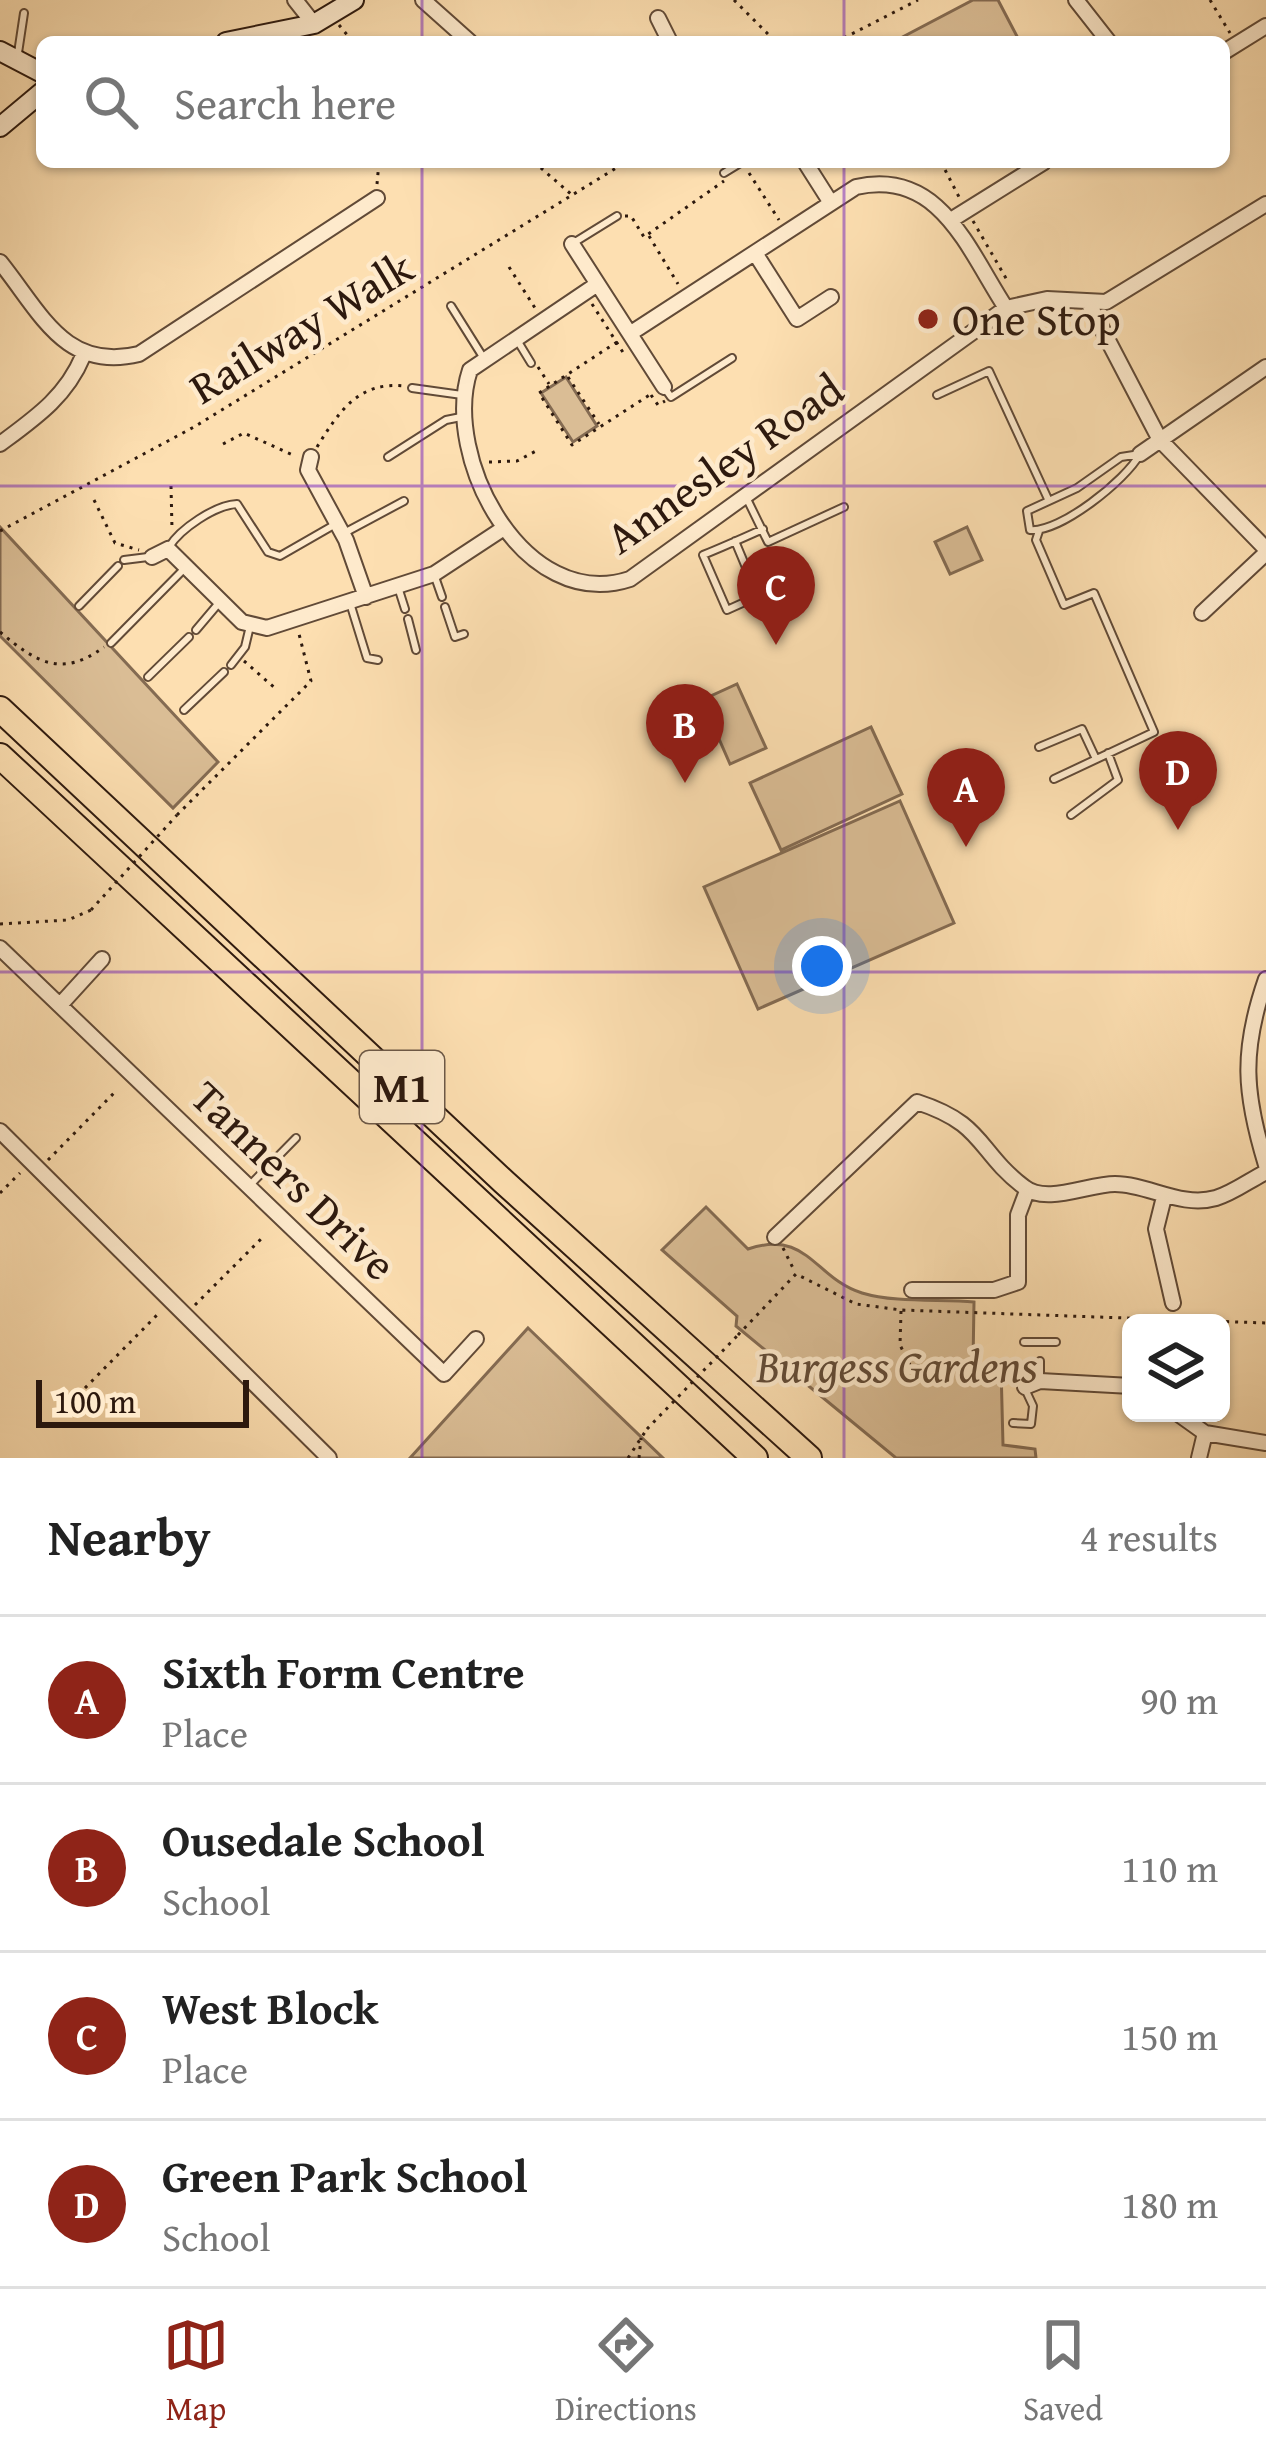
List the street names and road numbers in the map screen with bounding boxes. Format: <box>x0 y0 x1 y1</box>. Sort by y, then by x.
street label: Railway Walk <box>177 234 425 419</box>
street label: Annesley Road <box>592 357 856 569</box>
road number: M1 <box>360 1051 444 1123</box>
street label: Tanners Drive <box>177 1065 412 1295</box>

